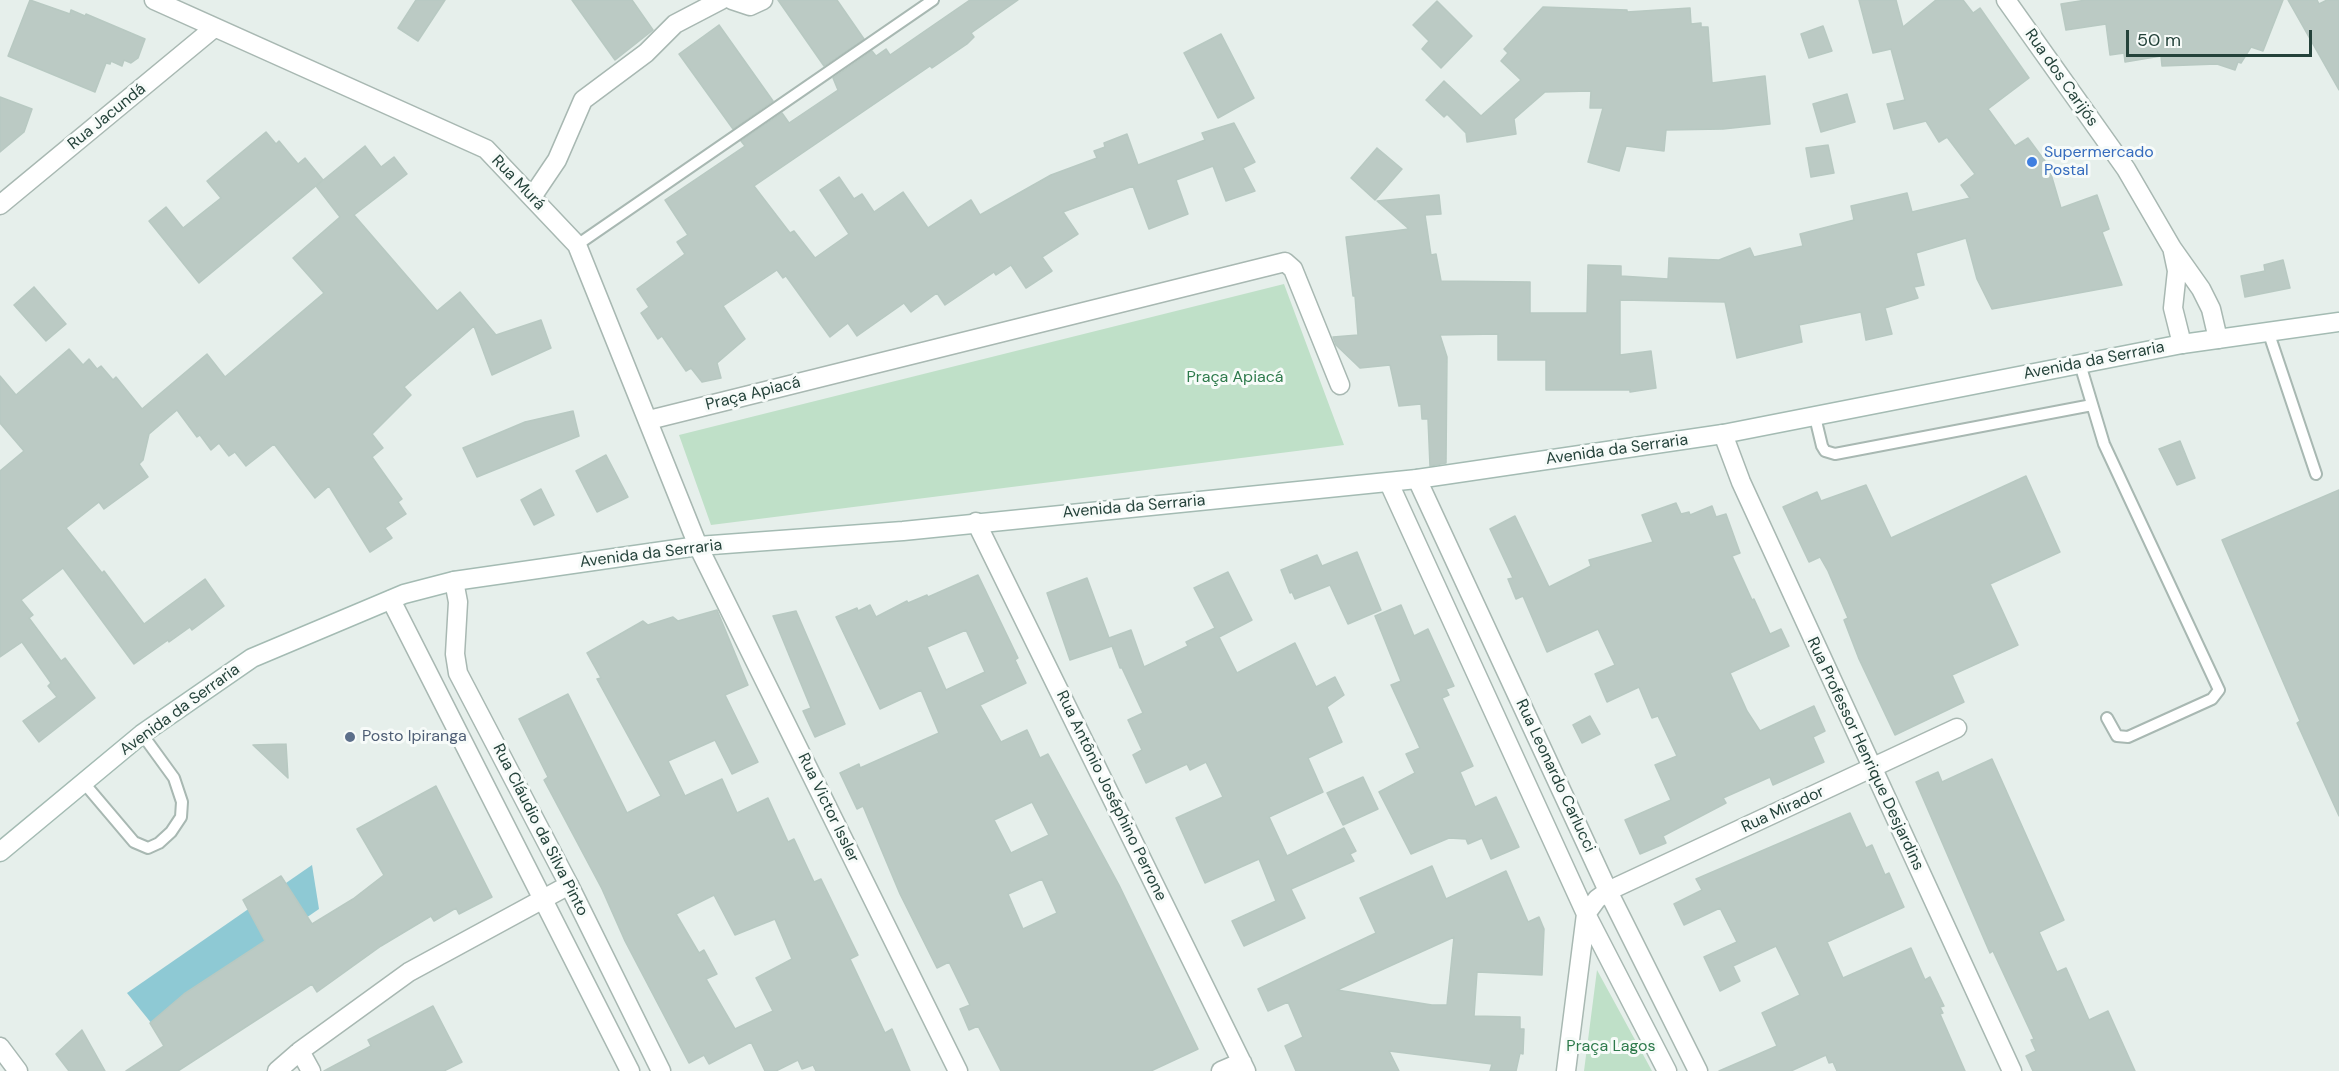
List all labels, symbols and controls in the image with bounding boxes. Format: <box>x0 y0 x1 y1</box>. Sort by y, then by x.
scale bar <box>2129 18 2315 56</box>
street label: Rua dos Carijós <box>2020 25 2102 131</box>
text: 50 m <box>2137 28 2181 52</box>
street label: Rua Jacundá <box>64 80 150 154</box>
place label: Supermercado Postal <box>2044 143 2154 181</box>
street label: Rua Murá <box>487 152 549 214</box>
marker: Supermercado Postal <box>2025 155 2039 169</box>
street label: Avenida da Serraria <box>2022 338 2166 384</box>
park label: Praça Apiacá <box>1186 368 1284 388</box>
street label: Praça Apiacá <box>704 373 802 415</box>
street label: Avenida da Serraria <box>1545 431 1689 469</box>
street label: Avenida da Serraria <box>1062 491 1206 523</box>
street label: Avenida da Serraria <box>579 536 723 572</box>
street label: Rua Professor Henrique Desjardins <box>1802 634 1928 874</box>
street label: Avenida da Serraria <box>116 660 244 760</box>
street label: Rua Antônio Joséphino Perrone <box>1052 688 1170 904</box>
street label: Rua Leonardo Carlucci <box>1511 696 1599 856</box>
place label: Posto Ipiranga <box>362 727 467 747</box>
marker: Posto Ipiranga <box>343 730 357 744</box>
street label: Rua Cláudio da Silva Pinto <box>488 741 592 919</box>
street label: Rua Victor Issler <box>793 750 863 866</box>
street label: Rua Mirador <box>1739 782 1827 838</box>
park label: Praça Lagos <box>1566 1037 1656 1057</box>

